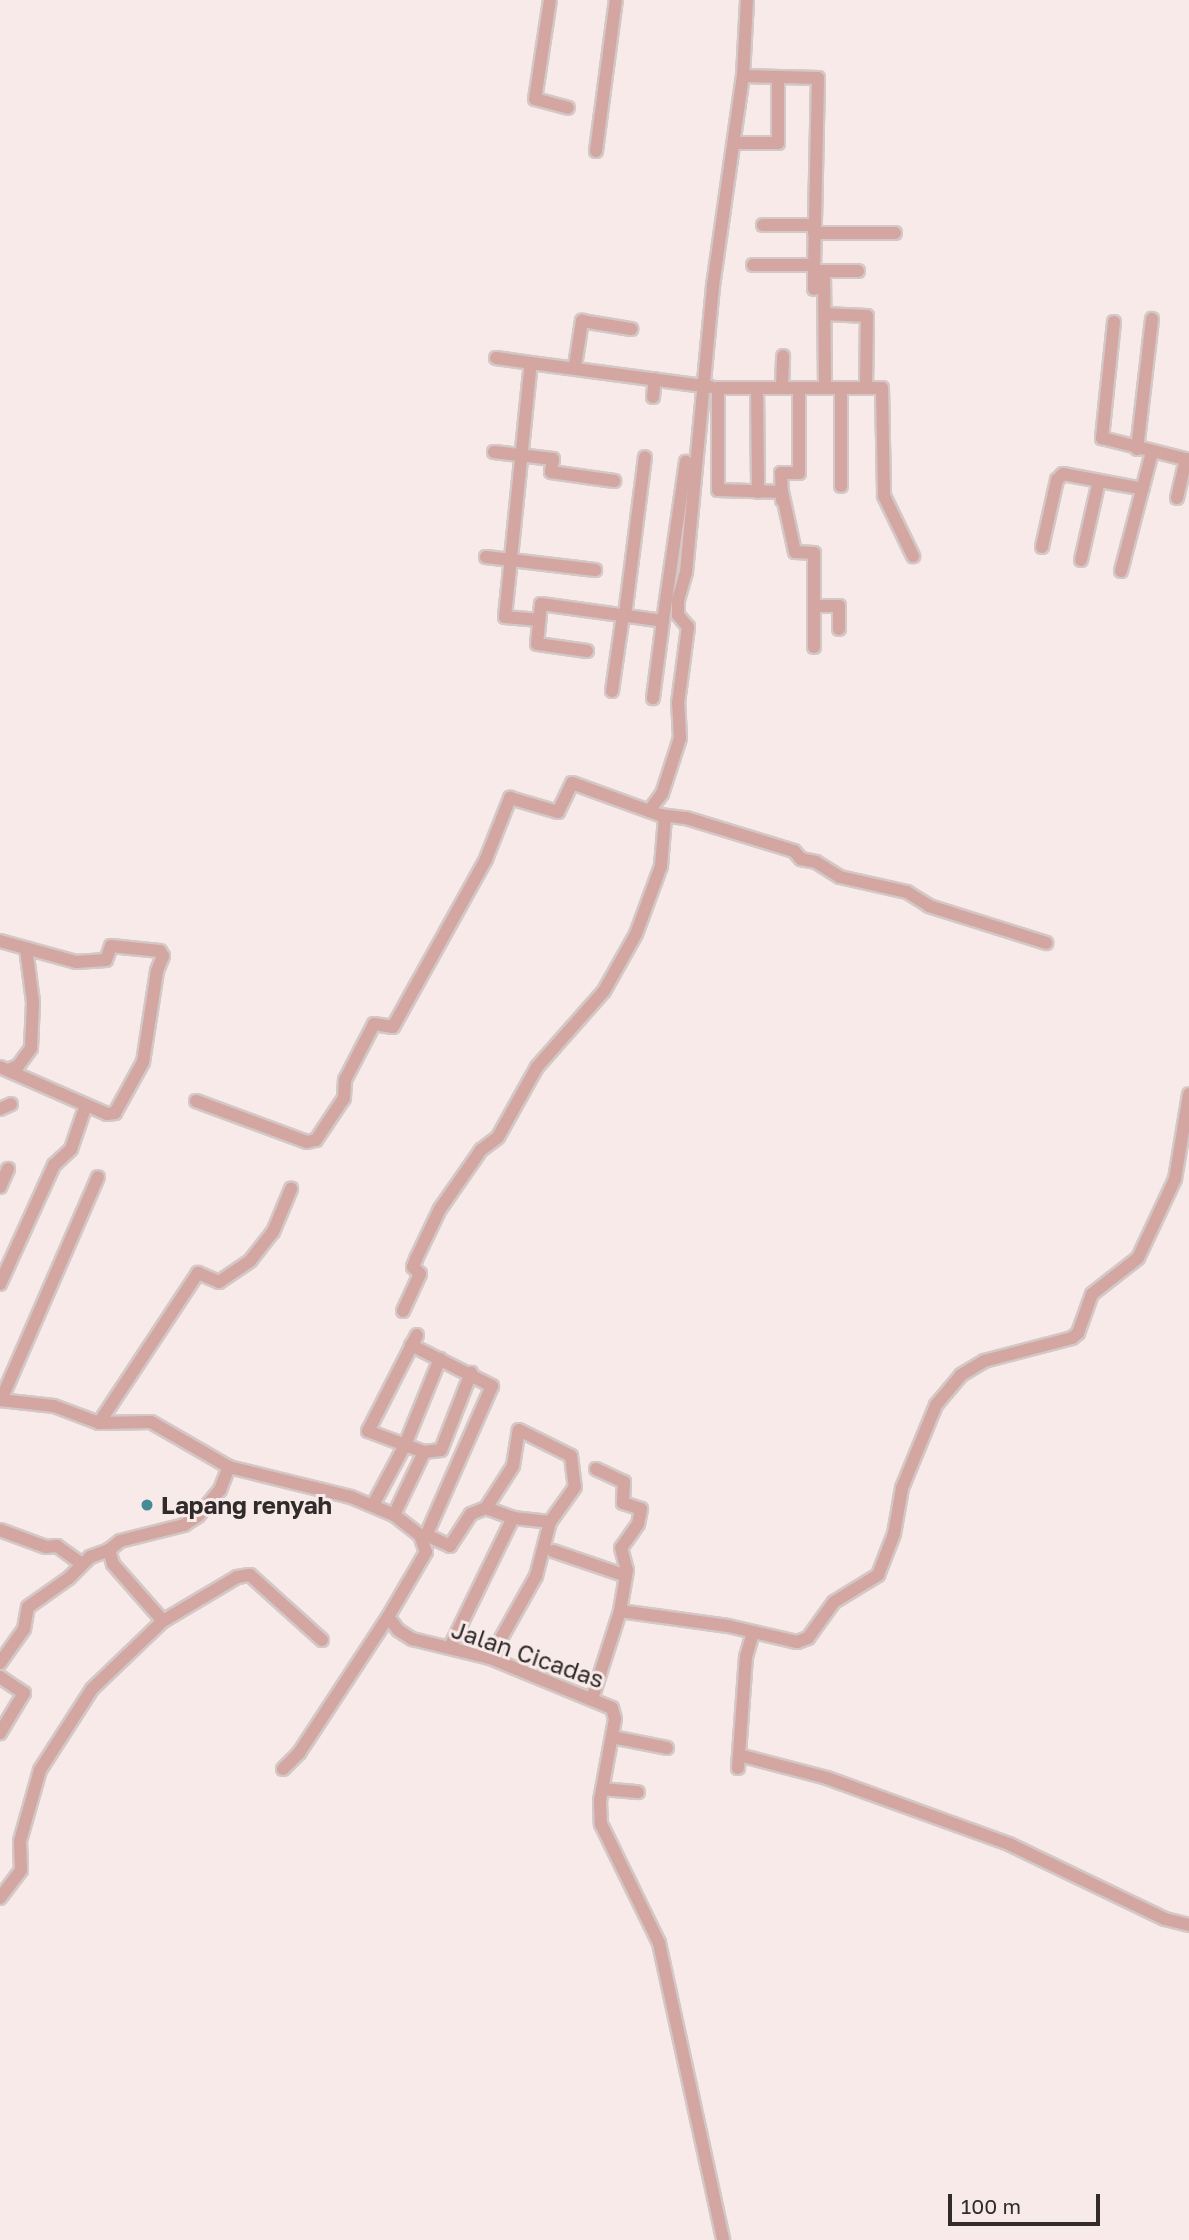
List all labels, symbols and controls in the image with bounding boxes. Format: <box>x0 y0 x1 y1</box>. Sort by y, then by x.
place label: Lapang renyah <box>161 1491 332 1519</box>
marker: Lapang renyah <box>139 1497 155 1513</box>
street label: Jalan Cicadas <box>448 1614 608 1694</box>
scale bar <box>951 2180 1103 2224</box>
text: 100 m <box>961 2193 1021 2219</box>

